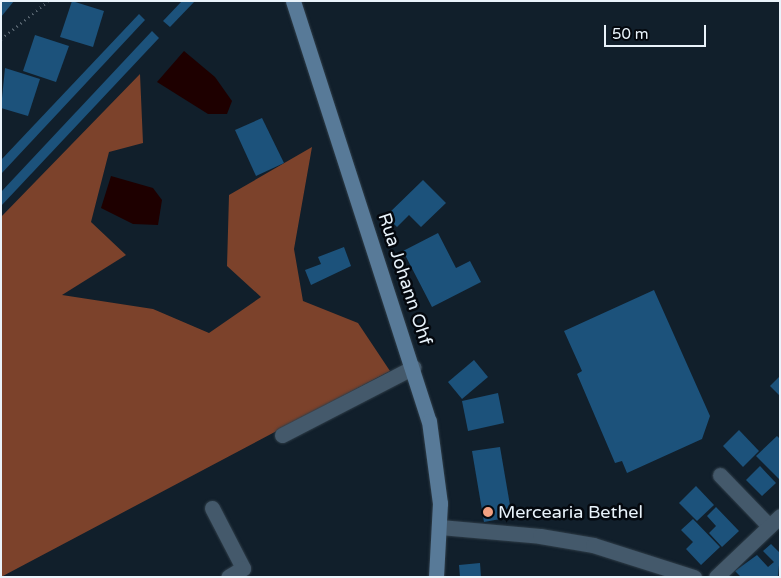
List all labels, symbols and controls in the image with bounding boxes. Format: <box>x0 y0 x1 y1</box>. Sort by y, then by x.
scale bar <box>606 15 708 47</box>
text: 50 m <box>612 25 649 43</box>
street label: Rua Johann Ohf <box>373 210 437 348</box>
place label: Mercearia Bethel <box>498 501 643 523</box>
marker: Mercearia Bethel <box>482 506 494 518</box>

